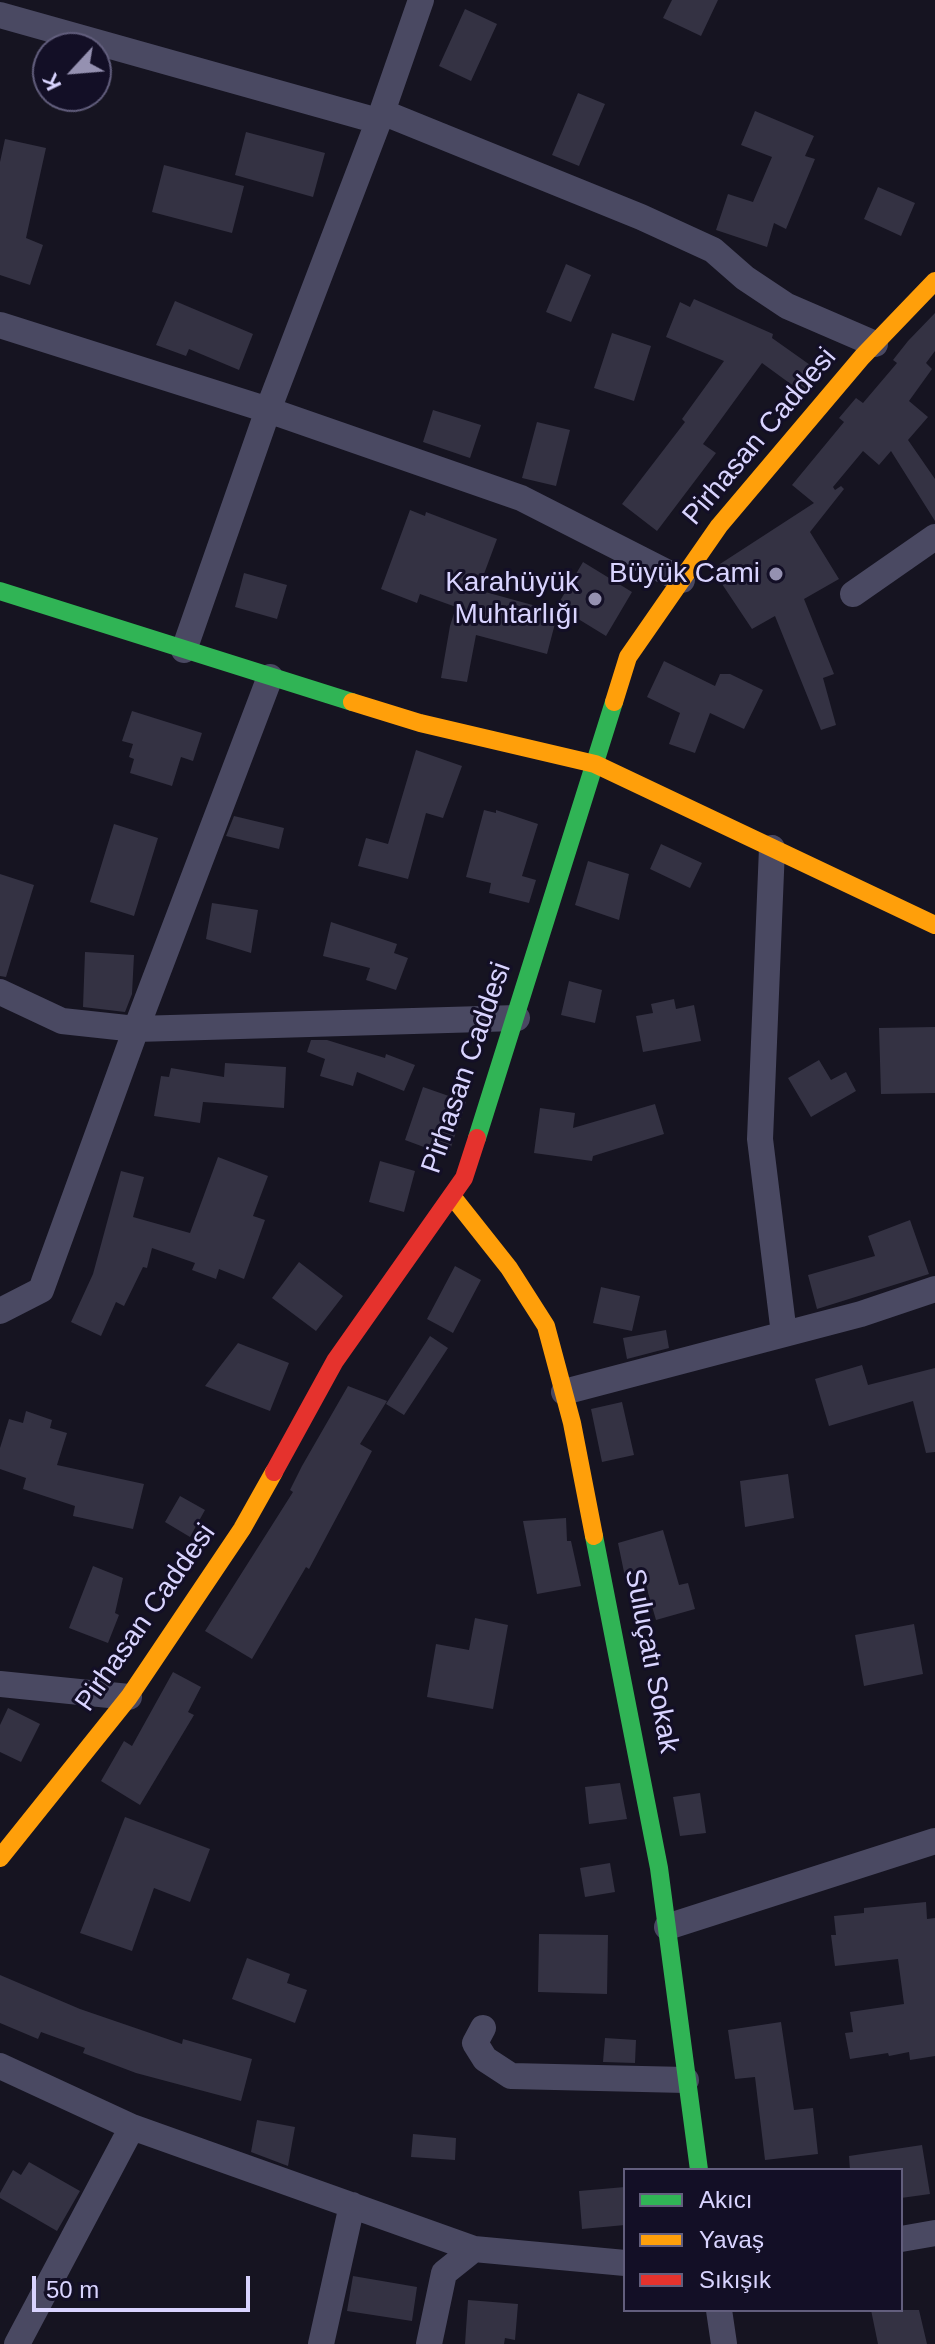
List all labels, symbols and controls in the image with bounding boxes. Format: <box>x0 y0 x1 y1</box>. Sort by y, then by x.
north arrow <box>32 32 112 112</box>
text: K <box>37 69 66 94</box>
street label: Pirhasan Caddesi <box>676 342 844 532</box>
place label: Büyük Cami <box>609 557 760 591</box>
marker: Büyük Cami <box>767 565 785 583</box>
place label: Karahüyük Muhtarlığı <box>445 566 579 632</box>
marker: Karahüyük Muhtarlığı <box>586 590 604 608</box>
street label: Pirhasan Caddesi <box>415 958 519 1178</box>
street label: Pirhasan Caddesi <box>69 1518 223 1718</box>
street label: Suluçatı Sokak <box>617 1566 685 1756</box>
legend <box>623 2168 903 2312</box>
text: Akıcı <box>699 2186 752 2213</box>
text: Yavaş <box>699 2226 764 2253</box>
scale bar <box>36 2260 254 2310</box>
text: Sıkışık <box>699 2266 771 2293</box>
text: 50 m <box>46 2276 99 2303</box>

